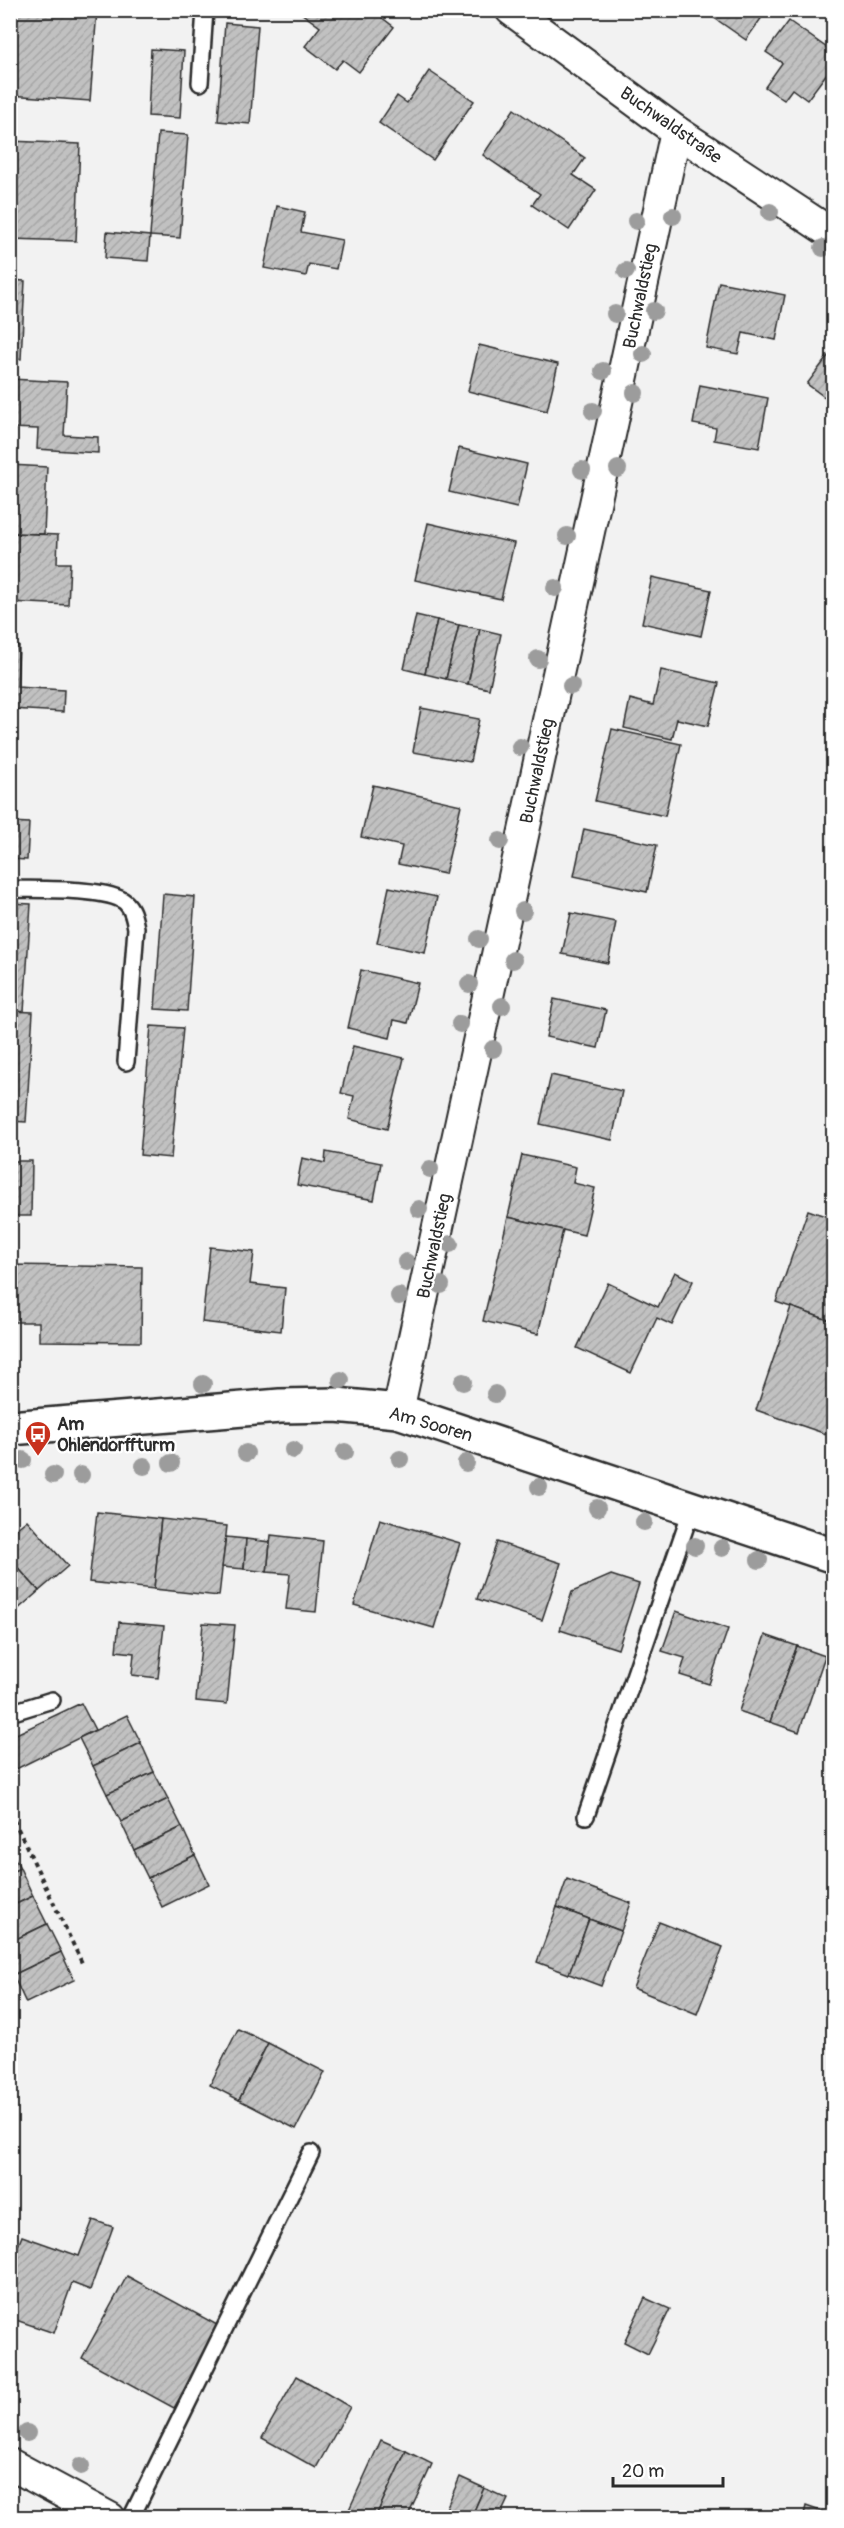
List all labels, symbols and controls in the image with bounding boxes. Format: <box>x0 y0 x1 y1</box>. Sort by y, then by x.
street label: Buchwaldstraße <box>615 82 726 169</box>
street label: Buchwaldstieg <box>618 241 663 351</box>
street label: Buchwaldstieg <box>515 716 560 826</box>
street label: Buchwaldstieg <box>412 1191 457 1301</box>
street label: Am Sooren <box>386 1402 475 1447</box>
place label: Am Ohlendorffturm <box>57 1413 175 1457</box>
bus stop icon: Am Ohlendorffturm <box>23 1419 53 1457</box>
scale bar <box>613 2450 722 2488</box>
text: 20 m <box>622 2460 664 2483</box>

